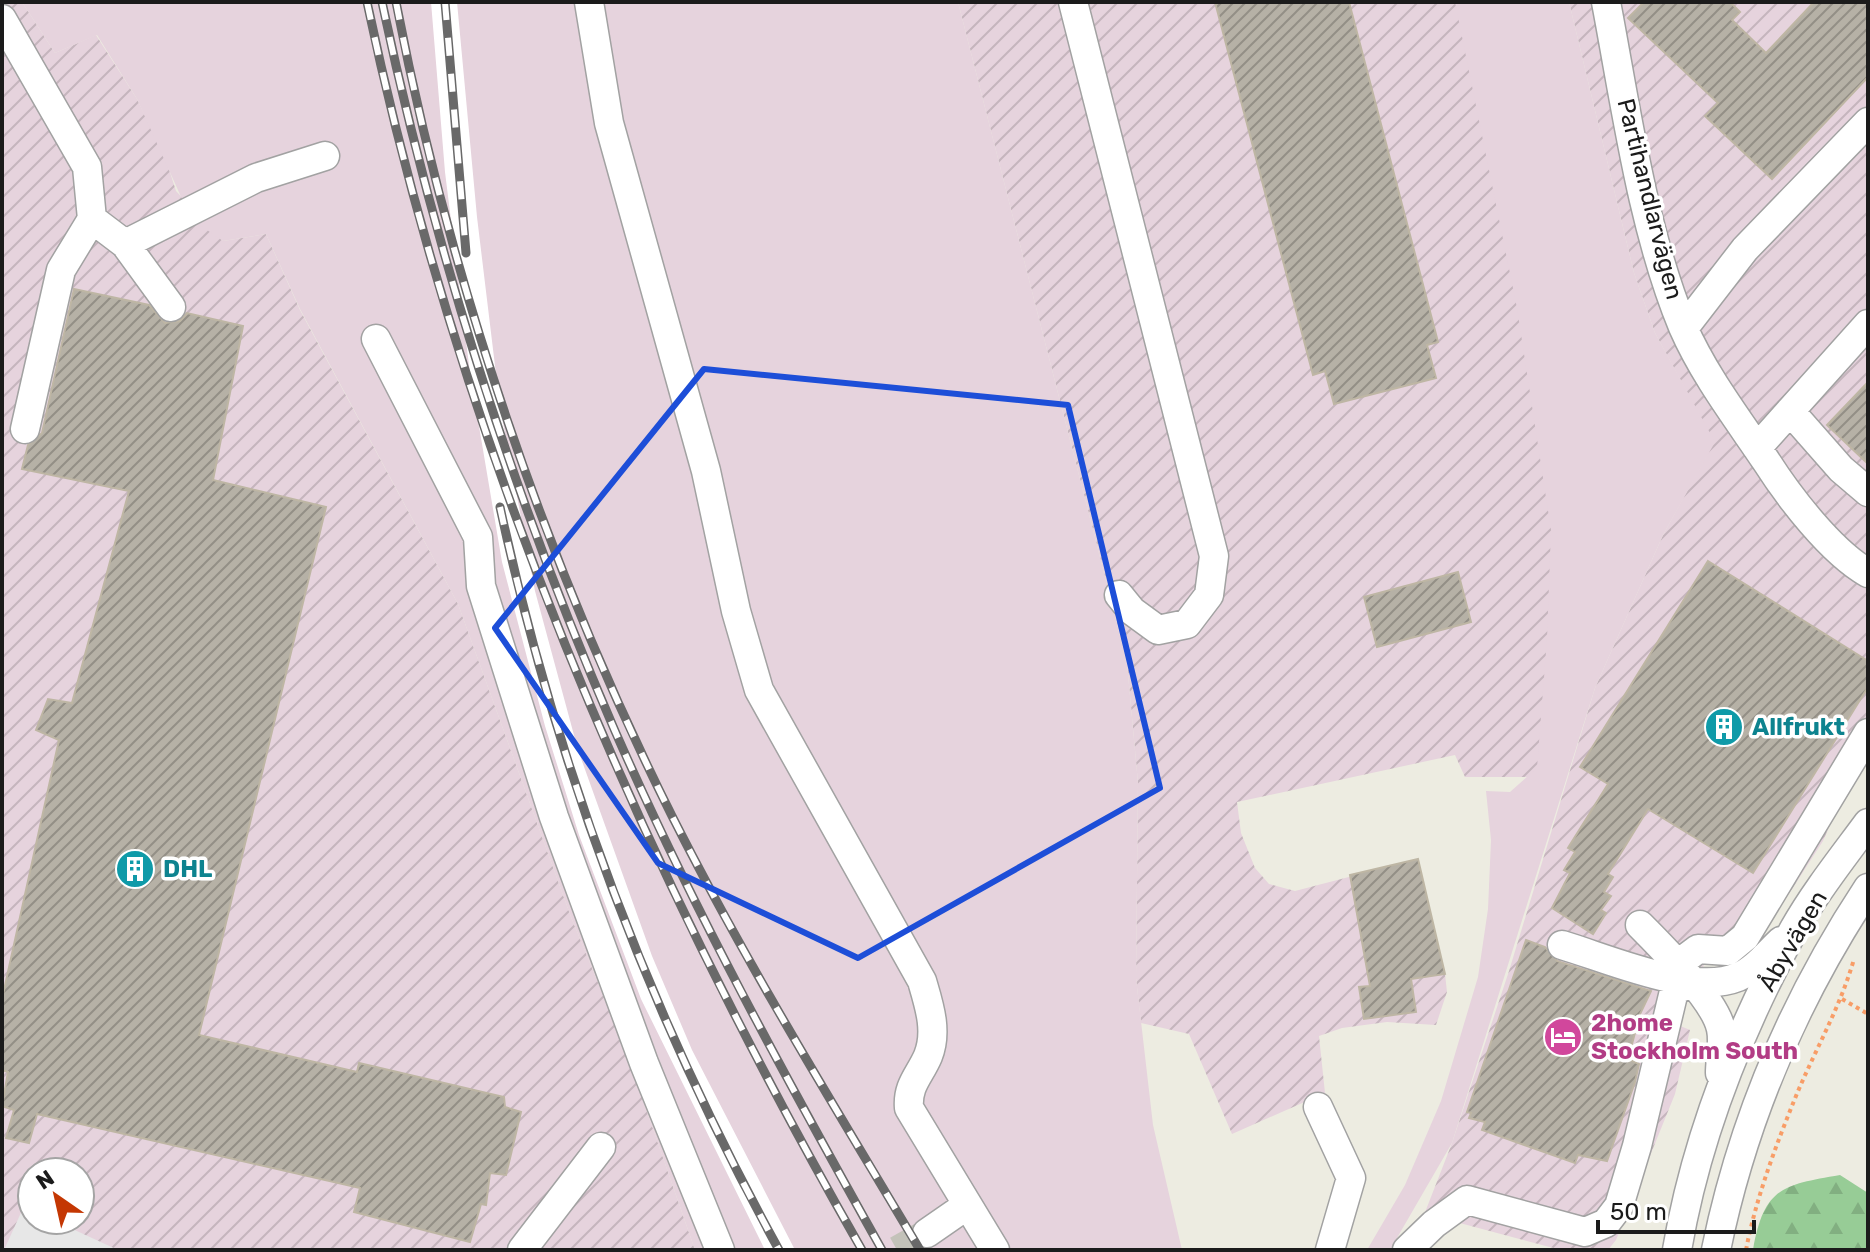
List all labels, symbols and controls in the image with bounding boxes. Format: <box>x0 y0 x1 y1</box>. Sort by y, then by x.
street label: Partihandlarvägen <box>1611 96 1689 302</box>
building icon: Allfrukt <box>1703 706 1745 748</box>
place label: Allfrukt <box>1752 713 1845 741</box>
building icon: DHL <box>114 848 156 890</box>
place label: DHL <box>163 855 212 883</box>
street label: Åbyvägen <box>1753 886 1833 996</box>
place label: 2home Stockholm South <box>1591 1009 1798 1065</box>
hotel icon: 2home Stockholm South <box>1542 1016 1584 1058</box>
north arrow <box>16 1156 96 1236</box>
text: N <box>31 1164 59 1195</box>
scale bar <box>1598 1184 1754 1234</box>
text: 50 m <box>1610 1198 1667 1226</box>

